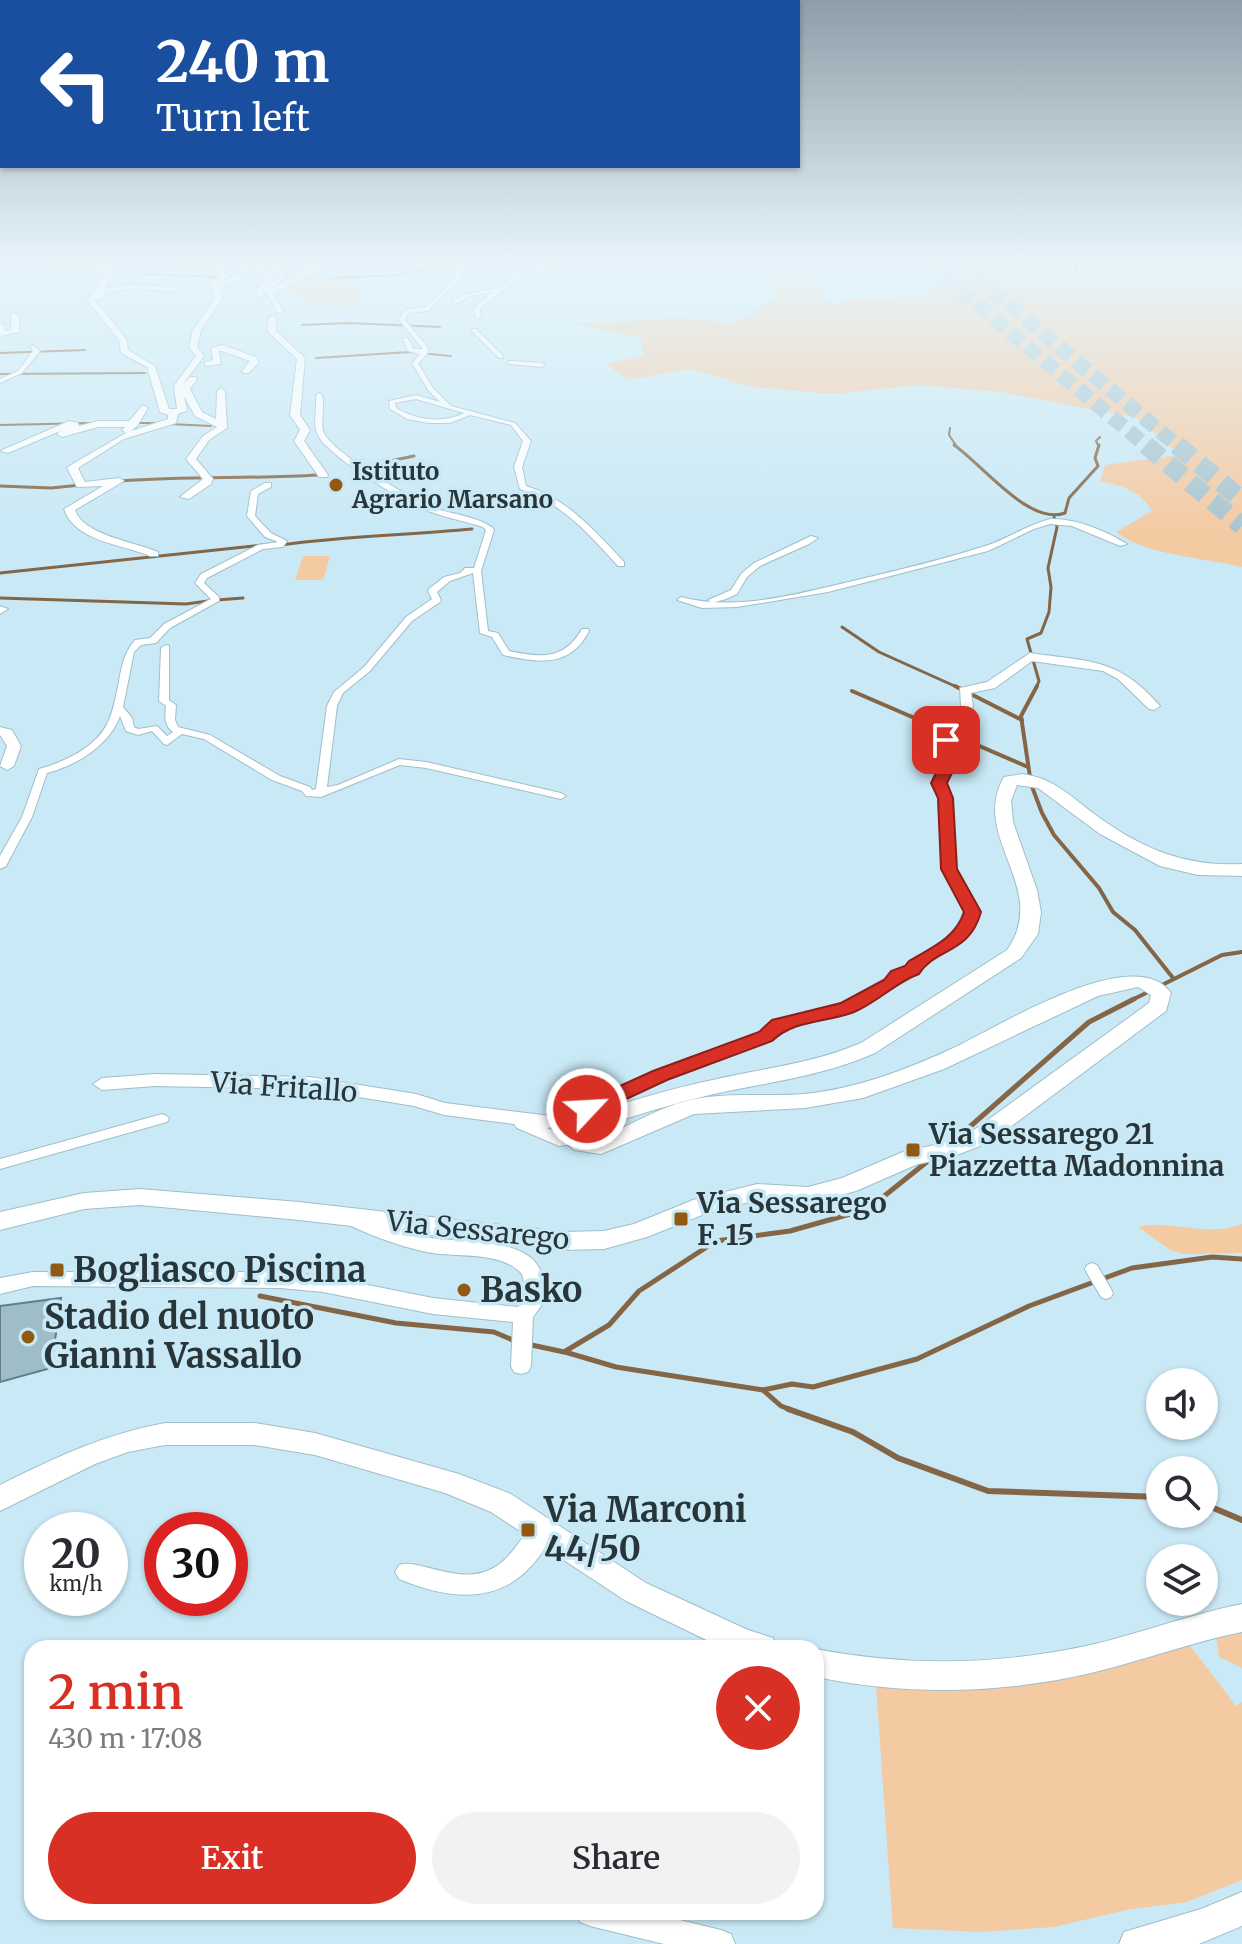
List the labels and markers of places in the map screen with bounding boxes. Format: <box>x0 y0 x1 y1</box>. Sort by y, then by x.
place label: Istituto Agrario Marsano <box>351 456 553 515</box>
marker: Istituto Agrario Marsano <box>327 476 345 494</box>
pin <box>912 706 980 774</box>
place label: Via Sessarego 21 Piazzetta Madonnina <box>928 1116 1225 1184</box>
marker: Via Sessarego 21 Piazzetta Madonnina <box>904 1141 922 1159</box>
place label: Via Sessarego F. 15 <box>696 1185 887 1253</box>
marker: Via Sessarego F. 15 <box>672 1210 690 1228</box>
place label: Bogliasco Piscina <box>73 1249 366 1292</box>
marker: Bogliasco Piscina <box>48 1261 66 1279</box>
place label: Basko <box>480 1269 582 1311</box>
marker: Basko <box>455 1281 473 1299</box>
place label: Stadio del nuoto Gianni Vassallo <box>44 1296 314 1377</box>
marker: Stadio del nuoto Gianni Vassallo <box>19 1328 37 1346</box>
place label: Via Marconi 44/50 <box>543 1489 747 1570</box>
marker: Via Marconi 44/50 <box>519 1521 537 1539</box>

